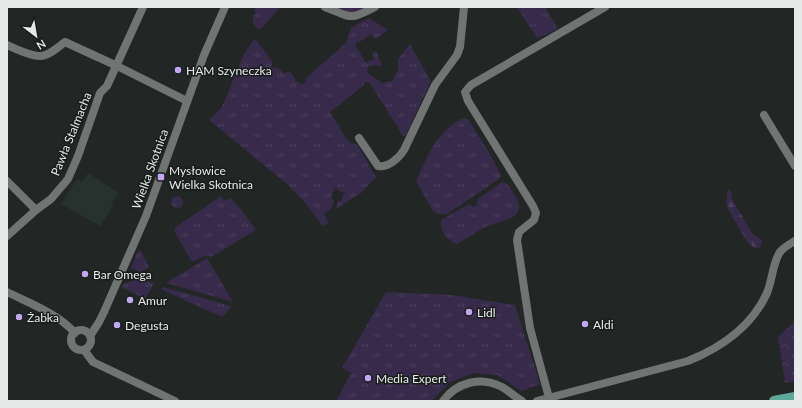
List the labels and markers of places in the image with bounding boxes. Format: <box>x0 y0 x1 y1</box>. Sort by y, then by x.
place label: HAM Szyneczka <box>186 63 272 78</box>
marker: HAM Szyneczka <box>173 65 183 75</box>
place label: Mysłowice Wielka Skotnica <box>169 163 253 192</box>
marker: Mysłowice Wielka Skotnica <box>156 172 166 182</box>
place label: Bar Omega <box>93 267 152 282</box>
marker: Bar Omega <box>80 269 90 279</box>
place label: Amur <box>138 293 168 308</box>
marker: Amur <box>125 295 135 305</box>
place label: Lidl <box>477 305 496 320</box>
marker: Lidl <box>464 307 474 317</box>
place label: Żabka <box>27 310 59 325</box>
marker: Żabka <box>14 312 24 322</box>
place label: Aldi <box>593 317 614 332</box>
place label: Degusta <box>125 318 169 333</box>
marker: Aldi <box>580 319 590 329</box>
marker: Degusta <box>112 320 122 330</box>
place label: Media Expert <box>376 371 447 386</box>
marker: Media Expert <box>363 373 373 383</box>

